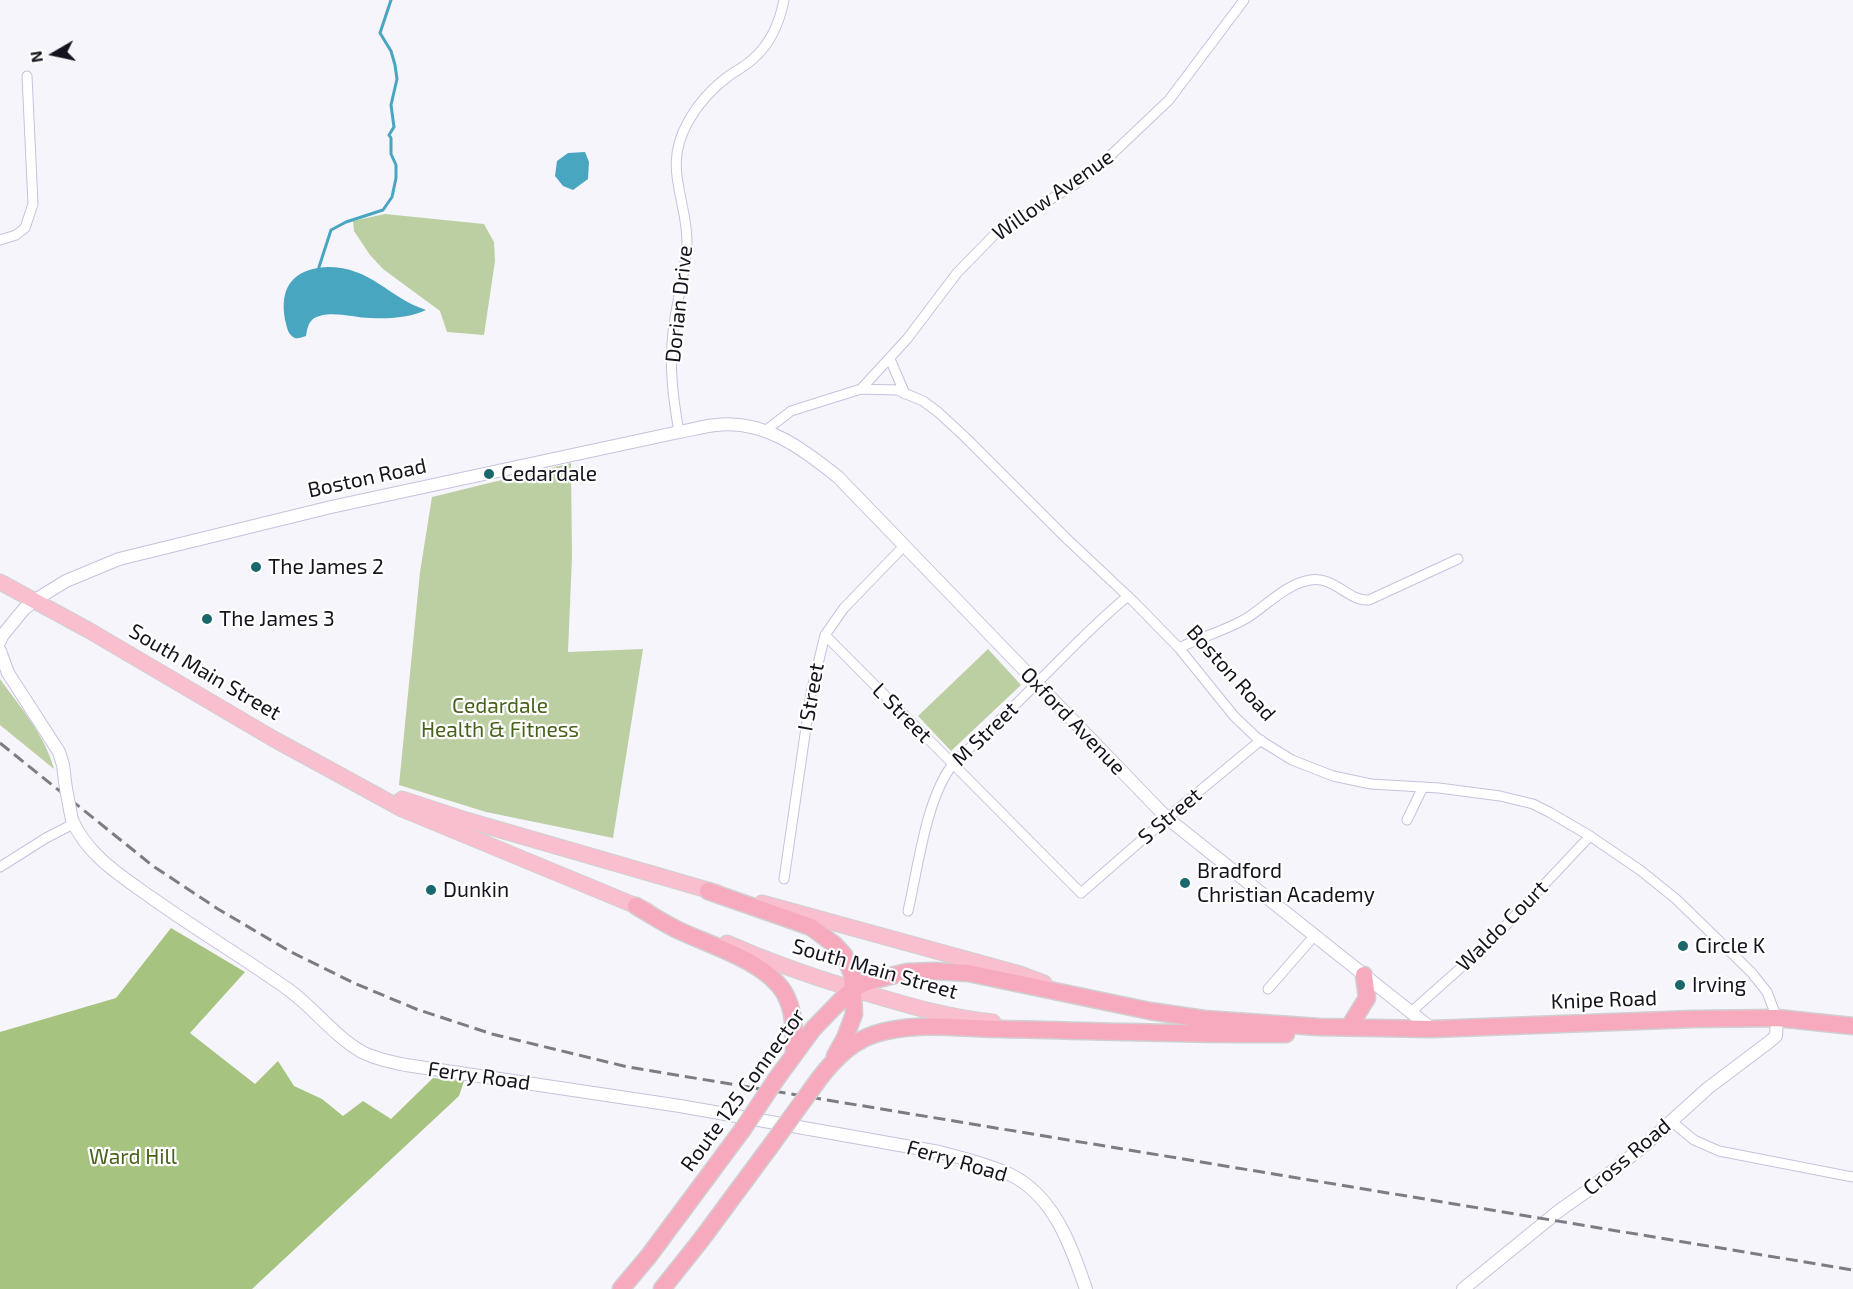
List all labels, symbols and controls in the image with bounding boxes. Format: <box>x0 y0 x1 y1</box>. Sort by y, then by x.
north arrow <box>24 24 84 84</box>
text: N <box>25 50 46 64</box>
street label: Willow Avenue <box>988 144 1118 246</box>
street label: Dorian Drive <box>660 244 698 364</box>
street label: Boston Road <box>305 453 429 503</box>
place label: Cedardale <box>501 461 597 487</box>
marker: Cedardale <box>482 467 496 481</box>
place label: The James 2 <box>268 554 384 580</box>
marker: The James 2 <box>249 560 263 574</box>
place label: The James 3 <box>219 606 335 632</box>
marker: The James 3 <box>200 612 214 626</box>
street label: South Main Street <box>125 618 285 726</box>
street label: Boston Road <box>1181 620 1281 726</box>
street label: I Street <box>793 661 829 733</box>
street label: Oxford Avenue <box>1015 662 1131 780</box>
street label: L Street <box>867 678 937 748</box>
park label: Cedardale Health & Fitness <box>421 693 579 743</box>
street label: M Street <box>947 697 1023 771</box>
street label: S Street <box>1133 782 1207 850</box>
place label: Bradford Christian Academy <box>1197 858 1375 908</box>
street label: Waldo Court <box>1451 875 1553 977</box>
marker: Bradford Christian Academy <box>1178 876 1192 890</box>
place label: Dunkin <box>443 877 509 903</box>
marker: Dunkin <box>424 883 438 897</box>
street label: South Main Street <box>789 933 961 1005</box>
place label: Circle K <box>1695 933 1765 959</box>
marker: Circle K <box>1676 939 1690 953</box>
place label: Irving <box>1692 972 1746 998</box>
marker: Irving <box>1673 978 1687 992</box>
street label: Knipe Road <box>1550 986 1658 1014</box>
street label: Route 125 Connector <box>675 1004 811 1176</box>
street label: Ferry Road <box>426 1056 532 1096</box>
street label: Cross Road <box>1578 1113 1676 1201</box>
street label: Ferry Road <box>904 1135 1010 1187</box>
park label: Ward Hill <box>89 1144 177 1170</box>

